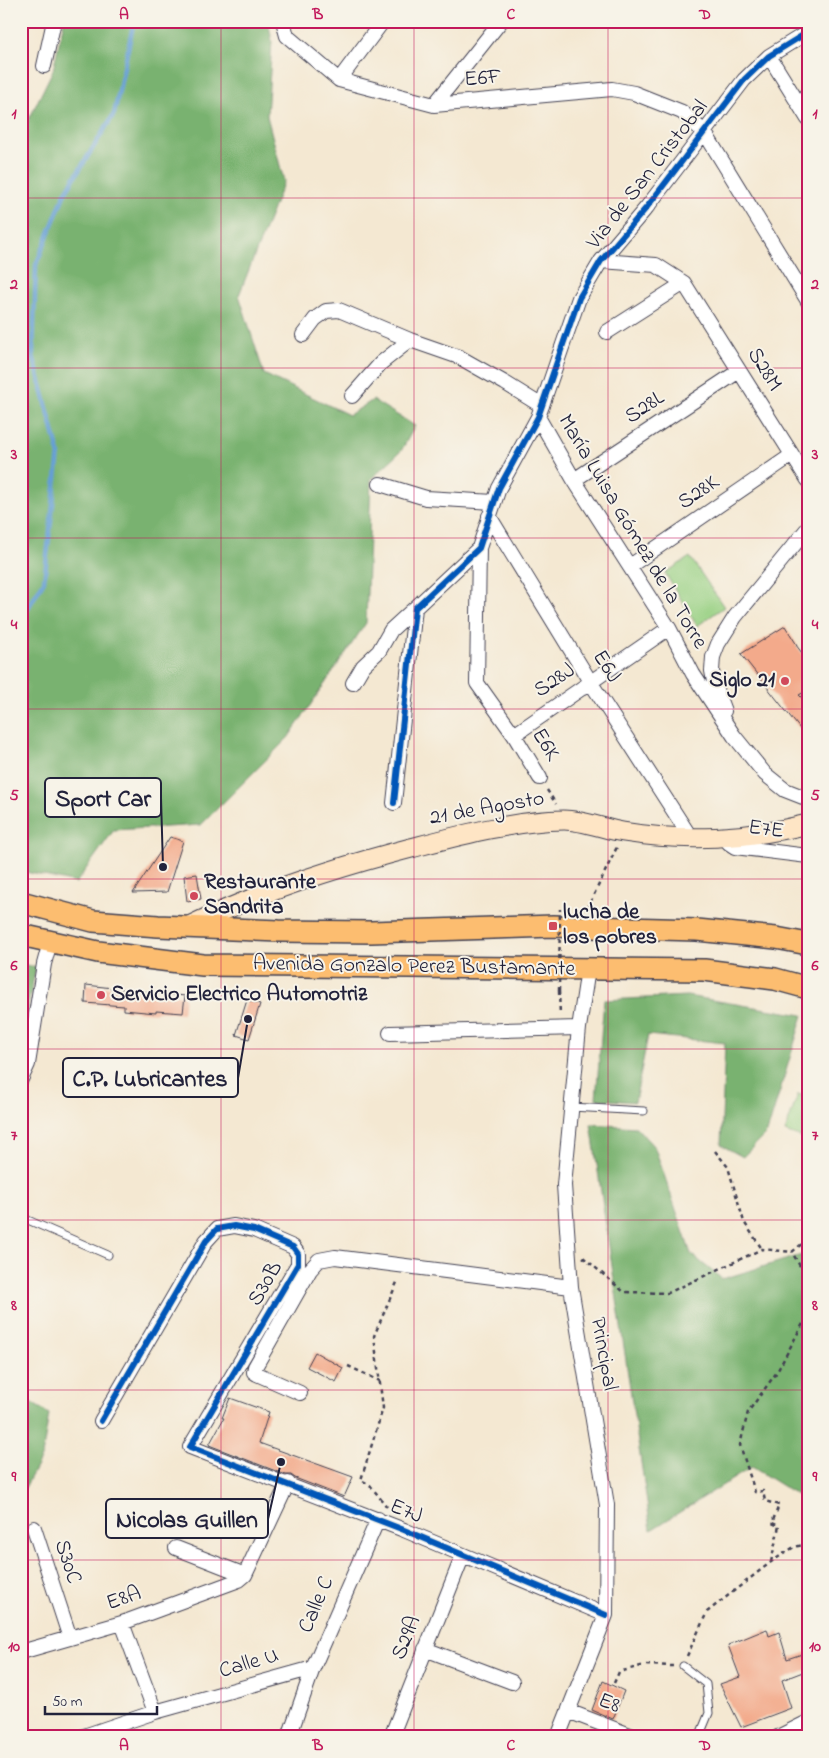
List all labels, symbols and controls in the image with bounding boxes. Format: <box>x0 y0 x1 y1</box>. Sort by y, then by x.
text: A <box>119 3 129 27</box>
text: B <box>312 3 324 27</box>
text: C <box>507 3 516 27</box>
text: D <box>698 3 711 27</box>
street label: E6F <box>463 61 503 97</box>
street label: Via de San Cristobal <box>579 93 717 257</box>
text: 1 <box>11 102 17 126</box>
text: 1 <box>812 102 818 126</box>
text: 2 <box>9 273 18 297</box>
text: 2 <box>810 273 819 297</box>
street label: S28M <box>738 342 790 398</box>
street label: S28L <box>619 383 672 433</box>
street label: María Luisa Gómez de la Torre <box>549 408 715 656</box>
text: 3 <box>10 443 18 467</box>
text: 3 <box>811 443 819 467</box>
street label: S28K <box>672 467 726 519</box>
text: 4 <box>10 613 18 637</box>
text: 4 <box>811 613 819 637</box>
street label: E6J <box>583 644 629 690</box>
street label: S28J <box>528 655 582 707</box>
place label: Siglo 21 <box>709 665 775 698</box>
marker: Siglo 21 <box>779 675 791 687</box>
street label: E6K <box>523 722 568 768</box>
callout: Sport Car <box>45 778 161 817</box>
text: Sport Car <box>55 783 152 818</box>
street label: 21 de Agosto <box>427 783 547 836</box>
text: 5 <box>9 784 19 808</box>
text: 5 <box>810 784 820 808</box>
street label: E7E <box>746 812 786 848</box>
place label: Restaurante Sandrita <box>204 867 317 924</box>
marker: Restaurante Sandrita <box>188 890 200 902</box>
place label: lucha de los pobres <box>563 897 657 954</box>
marker: lucha de los pobres <box>547 920 559 932</box>
street label: Avenida Gonzalo Perez Bustamante <box>253 948 576 986</box>
text: 6 <box>9 954 18 978</box>
text: 6 <box>810 954 819 978</box>
place label: Servicio Electrico Automotriz <box>111 979 368 1011</box>
marker: Servicio Electrico Automotriz <box>95 989 107 1001</box>
callout: C.P. Lubricantes <box>63 1058 238 1097</box>
text: C.P. Lubricantes <box>73 1063 227 1098</box>
text: 7 <box>11 1124 18 1148</box>
text: 7 <box>812 1124 819 1148</box>
street label: S30B <box>240 1255 292 1313</box>
text: 8 <box>10 1294 17 1318</box>
text: 8 <box>811 1294 818 1318</box>
street label: Principal <box>581 1315 625 1393</box>
text: 9 <box>11 1465 17 1489</box>
text: 9 <box>812 1465 818 1489</box>
street label: E7J <box>385 1491 427 1533</box>
callout: Nicolas Guillen <box>106 1499 268 1538</box>
text: Nicolas Guillen <box>116 1504 258 1539</box>
street label: S30C <box>45 1536 89 1588</box>
street label: Calle C <box>291 1572 343 1638</box>
street label: E8A <box>102 1578 146 1620</box>
street label: S29A <box>384 1611 430 1665</box>
text: 10 <box>8 1635 20 1659</box>
text: 10 <box>809 1635 821 1659</box>
street label: Calle U <box>215 1640 283 1688</box>
scale bar <box>45 1683 158 1715</box>
street label: E8 <box>593 1685 625 1723</box>
text: 50 m <box>52 1691 83 1713</box>
text: A <box>119 1734 129 1758</box>
text: B <box>312 1734 324 1758</box>
text: C <box>507 1734 516 1758</box>
text: D <box>698 1734 711 1758</box>

